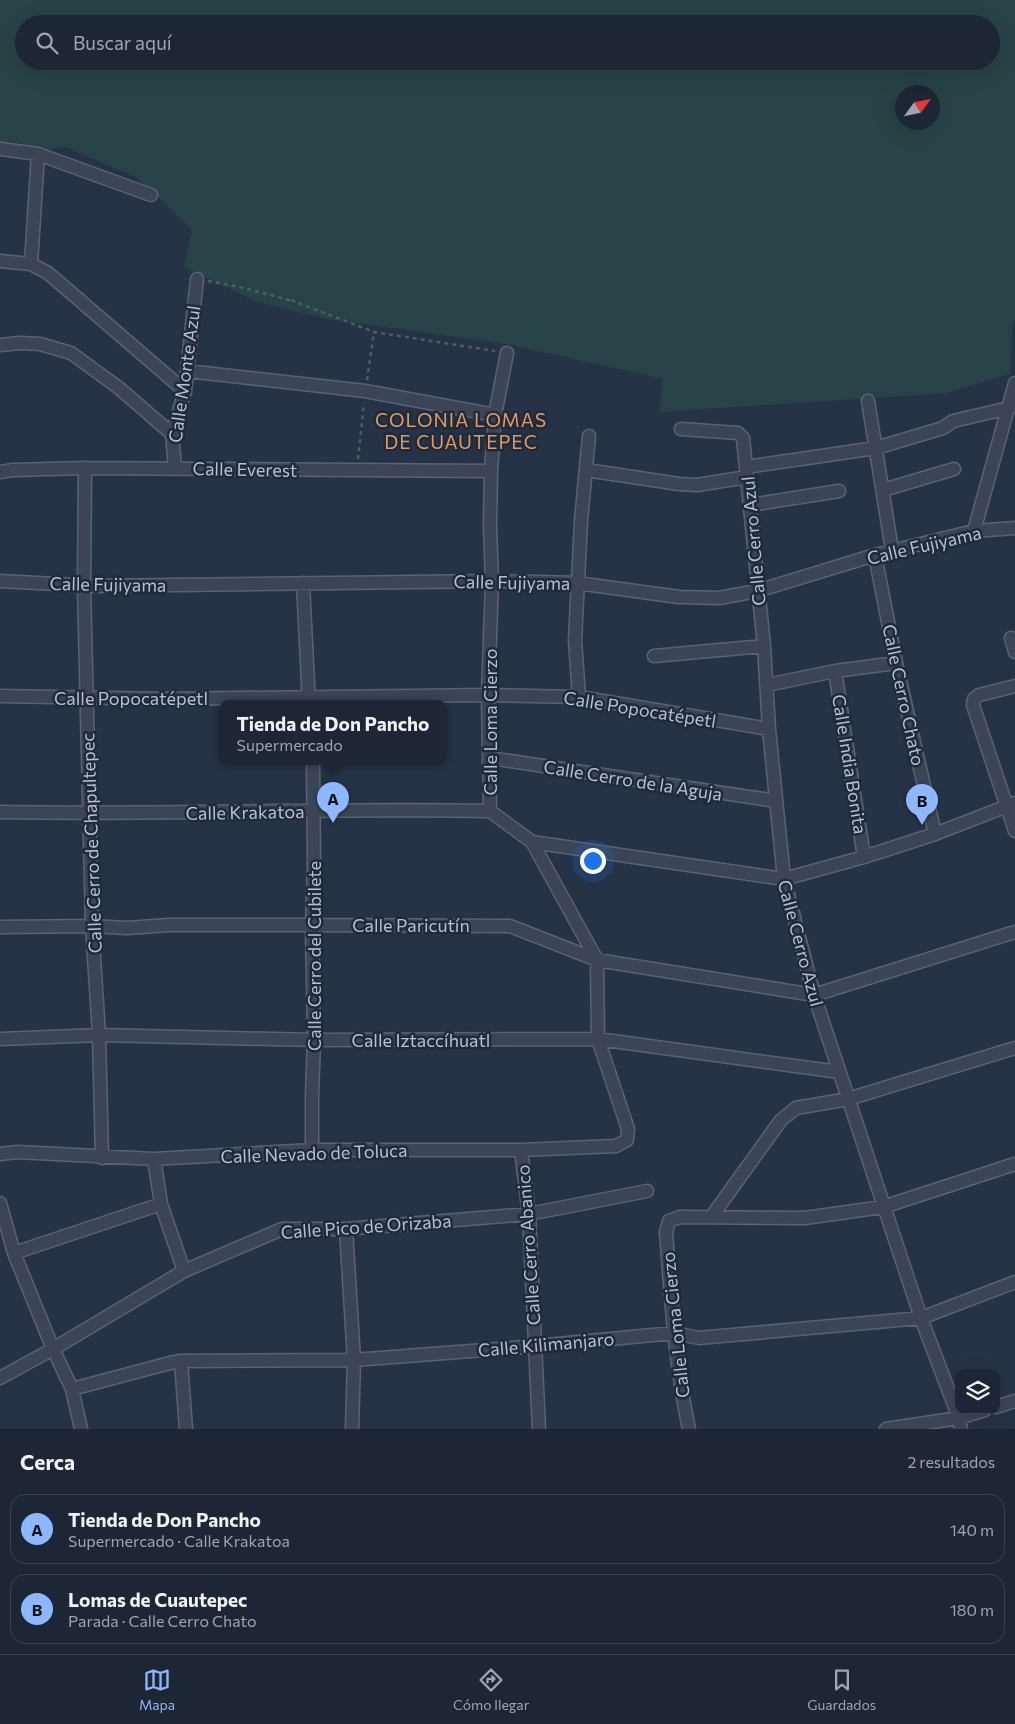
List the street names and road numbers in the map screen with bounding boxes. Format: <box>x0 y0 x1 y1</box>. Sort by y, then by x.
street label: Calle Monte Azul <box>163 304 205 444</box>
street label: Calle Everest <box>193 457 297 481</box>
street label: Calle Cerro Azul <box>736 475 770 607</box>
street label: Calle Fujiyama <box>865 521 983 569</box>
street label: Calle Fujiyama <box>453 570 571 594</box>
street label: Calle Fujiyama <box>49 572 167 596</box>
street label: Calle Cerro Chato <box>878 622 930 768</box>
street label: Calle Loma Cierzo <box>479 649 501 795</box>
street label: Calle Popocatépetl <box>562 686 718 732</box>
street label: Calle Popocatépetl <box>54 687 208 709</box>
street label: Calle India Bonita <box>828 693 872 835</box>
street label: Calle Cerro de Chapultepec <box>76 732 106 954</box>
street label: Calle Cerro de la Aguja <box>542 755 724 805</box>
street label: Calle Krakatoa <box>185 800 305 824</box>
street label: Calle Cerro del Cubilete <box>303 861 325 1051</box>
street label: Calle Cerro Azul <box>774 877 828 1009</box>
street label: Calle Paricutín <box>352 914 470 936</box>
street label: Calle Iztaccíhuatl <box>352 1029 490 1051</box>
street label: Calle Nevado de Toluca <box>220 1139 408 1167</box>
street label: Calle Cerro Abanico <box>511 1164 545 1326</box>
street label: Calle Pico de Orizaba <box>280 1209 452 1243</box>
street label: Calle Loma Cierzo <box>656 1251 694 1399</box>
street label: Calle Kilimanjaro <box>477 1327 615 1361</box>

